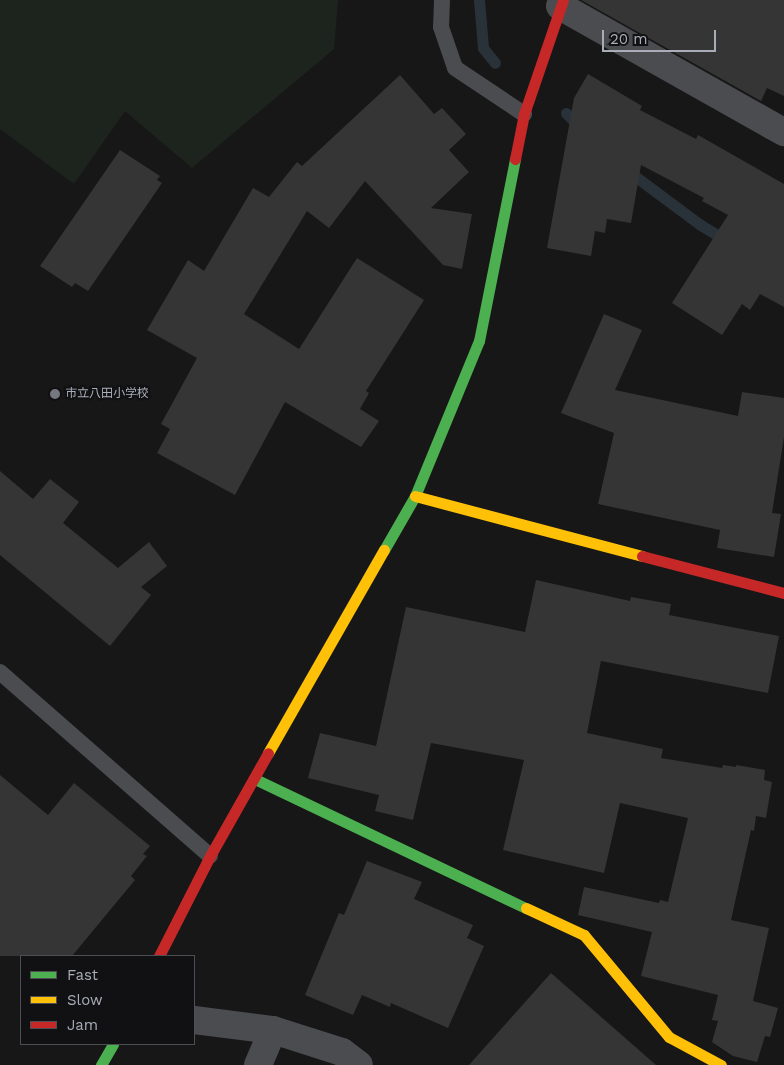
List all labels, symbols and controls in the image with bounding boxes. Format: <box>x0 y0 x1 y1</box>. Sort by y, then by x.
scale bar <box>604 20 718 52</box>
text: 20 m <box>610 30 648 48</box>
place label: 市立八田小学校 <box>65 387 149 401</box>
marker: 市立八田小学校 <box>49 388 61 400</box>
legend <box>20 955 195 1045</box>
text: Fast <box>67 966 98 984</box>
text: Slow <box>67 991 103 1009</box>
text: Jam <box>67 1016 98 1034</box>

